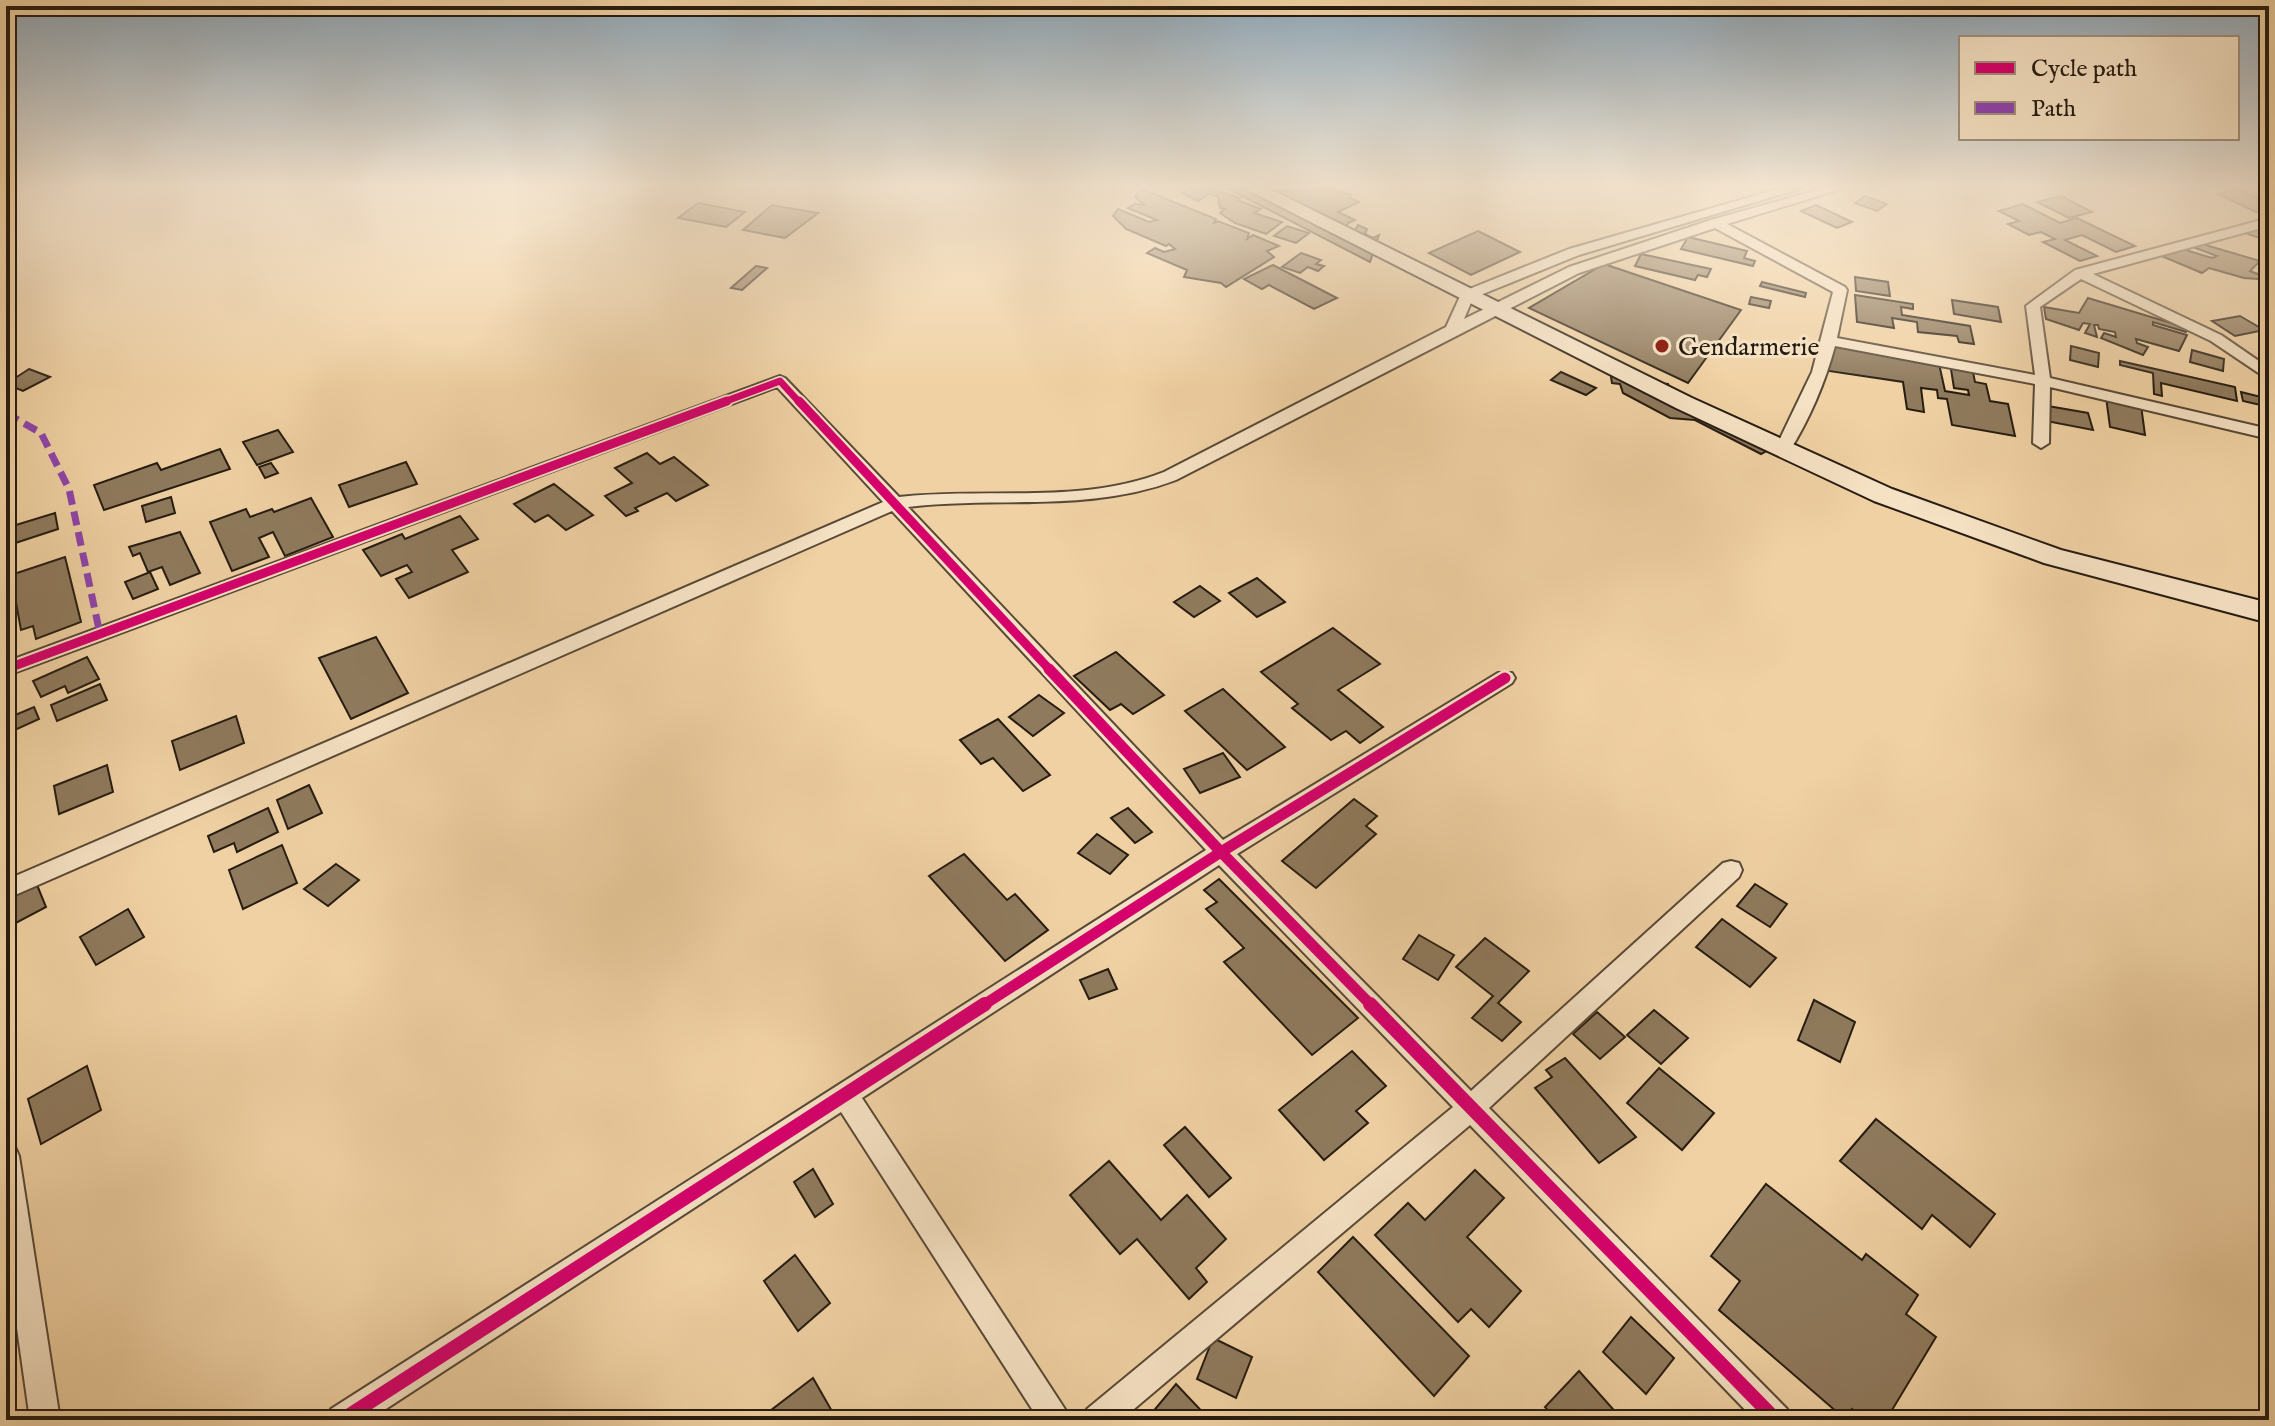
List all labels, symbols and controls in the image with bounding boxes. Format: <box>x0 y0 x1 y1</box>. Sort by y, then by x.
legend <box>1959 36 2239 140</box>
text: Cycle path <box>2031 54 2137 85</box>
text: Path <box>2031 94 2076 125</box>
place label: Gendarmerie <box>1678 331 1819 364</box>
marker: Gendarmerie <box>1653 337 1671 355</box>

